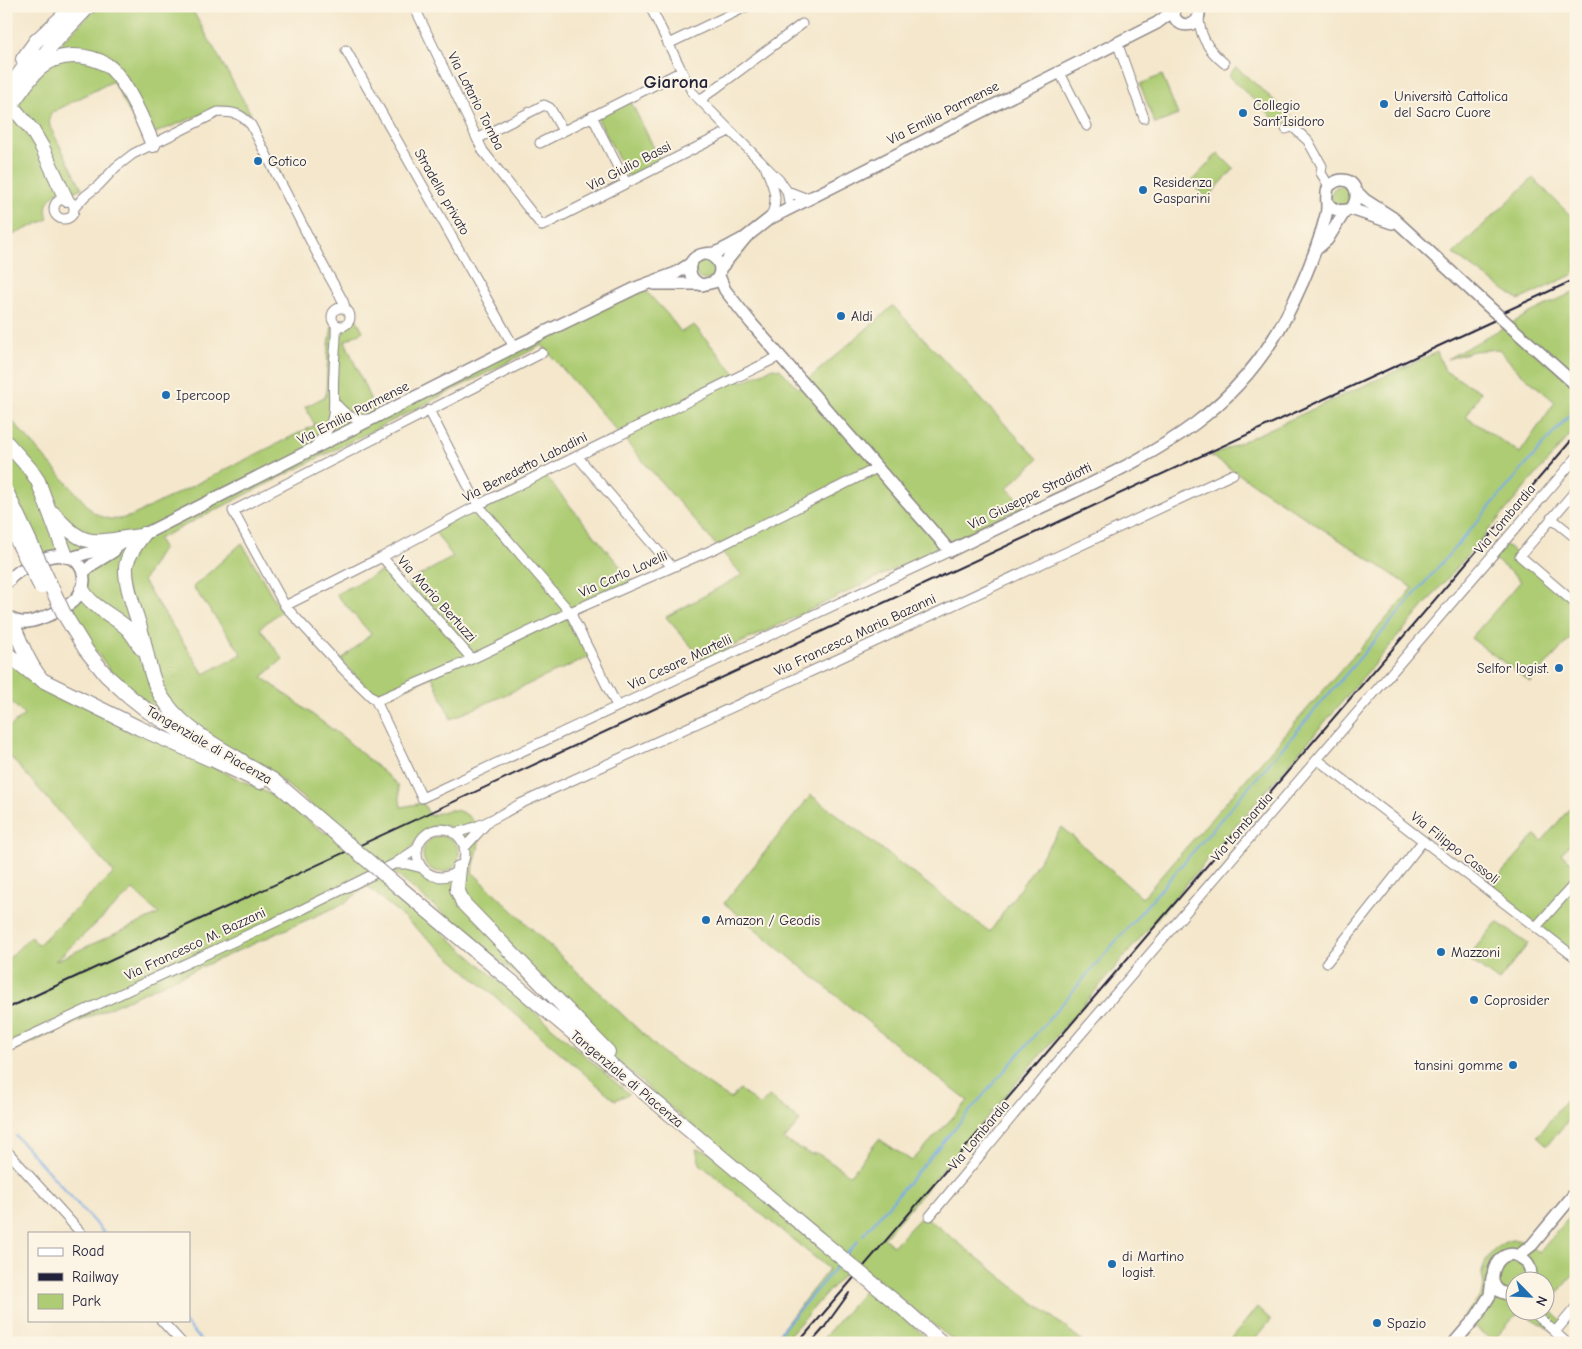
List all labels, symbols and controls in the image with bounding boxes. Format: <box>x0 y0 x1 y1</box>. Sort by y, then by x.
street label: Via Lotario Tomba <box>444 49 508 153</box>
district label: Giarona <box>644 71 708 93</box>
street label: Via Emilia Parmense <box>884 77 1002 149</box>
place label: Università Cattolica del Sacro Cuore <box>1394 88 1508 121</box>
place label: Collegio Sant'Isidoro <box>1253 97 1324 130</box>
marker: Università Cattolica del Sacro Cuore <box>1378 98 1390 110</box>
marker: Collegio Sant'Isidoro <box>1237 107 1249 119</box>
street label: Via Giulio Bassi <box>584 138 674 194</box>
street label: Stradello privato <box>410 146 474 238</box>
place label: Gotico <box>268 153 307 170</box>
marker: Gotico <box>252 155 264 167</box>
place label: Residenza Gasparini <box>1153 174 1212 207</box>
marker: Residenza Gasparini <box>1137 184 1149 196</box>
place label: Aldi <box>851 308 873 325</box>
marker: Aldi <box>835 310 847 322</box>
street label: Via Emilia Parmense <box>294 377 412 449</box>
place label: Ipercoop <box>176 387 230 404</box>
marker: Ipercoop <box>160 389 172 401</box>
street label: Via Benedetto Labadini <box>460 428 590 506</box>
street label: Via Giuseppe Stradiotti <box>965 459 1095 533</box>
street label: Via Lombardia <box>1471 481 1539 557</box>
street label: Via Carlo Lavelli <box>576 547 670 601</box>
street label: Via Mario Bertuzzi <box>394 552 480 646</box>
street label: Via Francesca Maria Bazanni <box>772 590 938 680</box>
street label: Via Cesare Martelli <box>625 630 735 694</box>
place label: Selfor logist. <box>1477 660 1549 677</box>
marker: Selfor logist. <box>1553 662 1565 674</box>
street label: Tangenziale di Piacenza <box>143 702 275 788</box>
street label: Via Lombardia <box>1207 789 1277 865</box>
street label: Via Filippo Cassoli <box>1407 808 1503 888</box>
street label: Via Francesco M. Bazzani <box>122 904 268 984</box>
place label: Amazon / Geodis <box>716 912 820 929</box>
marker: Amazon / Geodis <box>700 914 712 926</box>
place label: Mazzoni <box>1451 944 1500 961</box>
marker: Mazzoni <box>1435 946 1447 958</box>
place label: Coprosider <box>1484 992 1549 1009</box>
marker: Coprosider <box>1468 994 1480 1006</box>
street label: Tangenziale di Piacenza <box>567 1027 687 1131</box>
place label: tansini gomme <box>1414 1057 1503 1074</box>
marker: tansini gomme <box>1507 1059 1519 1071</box>
street label: Via Lombardia <box>945 1097 1013 1173</box>
legend <box>28 1232 190 1322</box>
text: Road <box>72 1242 104 1260</box>
place label: di Martino logist. <box>1122 1248 1184 1281</box>
marker: di Martino logist. <box>1106 1258 1118 1270</box>
text: Railway <box>72 1268 119 1286</box>
north arrow <box>1504 1272 1554 1322</box>
text: Park <box>72 1292 101 1310</box>
text: N <box>1532 1293 1551 1309</box>
place label: Spazio <box>1387 1315 1426 1332</box>
marker: Spazio <box>1371 1317 1383 1329</box>

